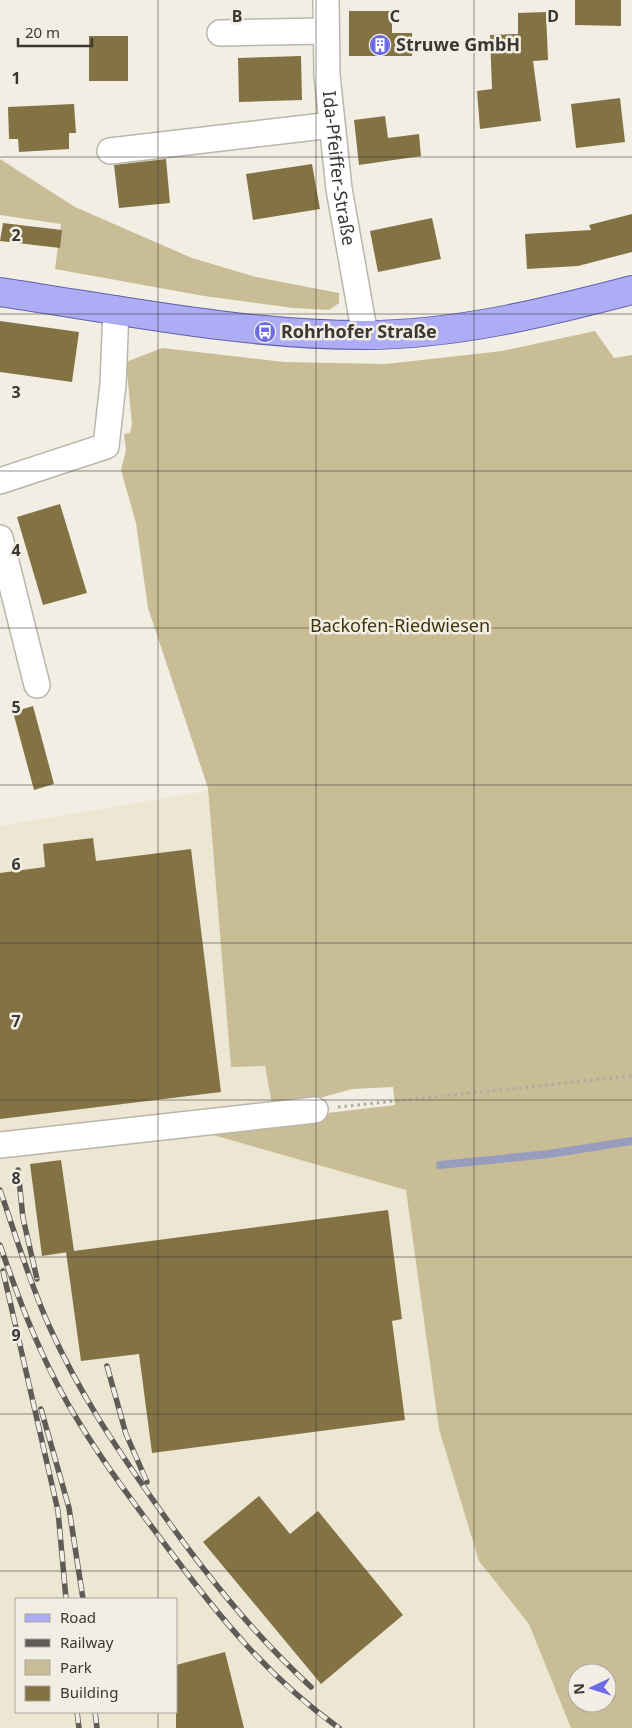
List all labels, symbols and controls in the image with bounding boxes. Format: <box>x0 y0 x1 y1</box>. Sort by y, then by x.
text: B <box>232 5 242 27</box>
text: C <box>390 5 400 27</box>
text: D <box>547 5 559 27</box>
scale bar <box>18 15 91 47</box>
text: 20 m <box>25 22 60 42</box>
place label: Struwe GmbH <box>396 32 520 56</box>
building icon: Struwe GmbH <box>368 33 392 57</box>
text: 1 <box>11 67 21 89</box>
street label: Ida-Pfeiffer-Straße <box>318 90 362 247</box>
text: 2 <box>11 224 21 246</box>
place label: Rohrhofer Straße <box>281 319 437 343</box>
bus stop icon: Rohrhofer Straße <box>253 320 277 344</box>
text: 3 <box>11 381 21 403</box>
text: 4 <box>11 539 21 561</box>
park label: Backofen-Riedwiesen <box>310 613 490 637</box>
text: 5 <box>11 696 21 718</box>
text: 6 <box>11 853 21 875</box>
text: 7 <box>11 1010 21 1032</box>
text: 8 <box>11 1167 21 1189</box>
text: 9 <box>11 1324 21 1346</box>
legend <box>15 1598 178 1713</box>
text: Road <box>60 1607 96 1627</box>
text: Railway <box>60 1632 114 1652</box>
text: Park <box>60 1657 92 1677</box>
north arrow <box>567 1663 617 1713</box>
text: Building <box>60 1682 118 1702</box>
text: N <box>569 1683 588 1695</box>

